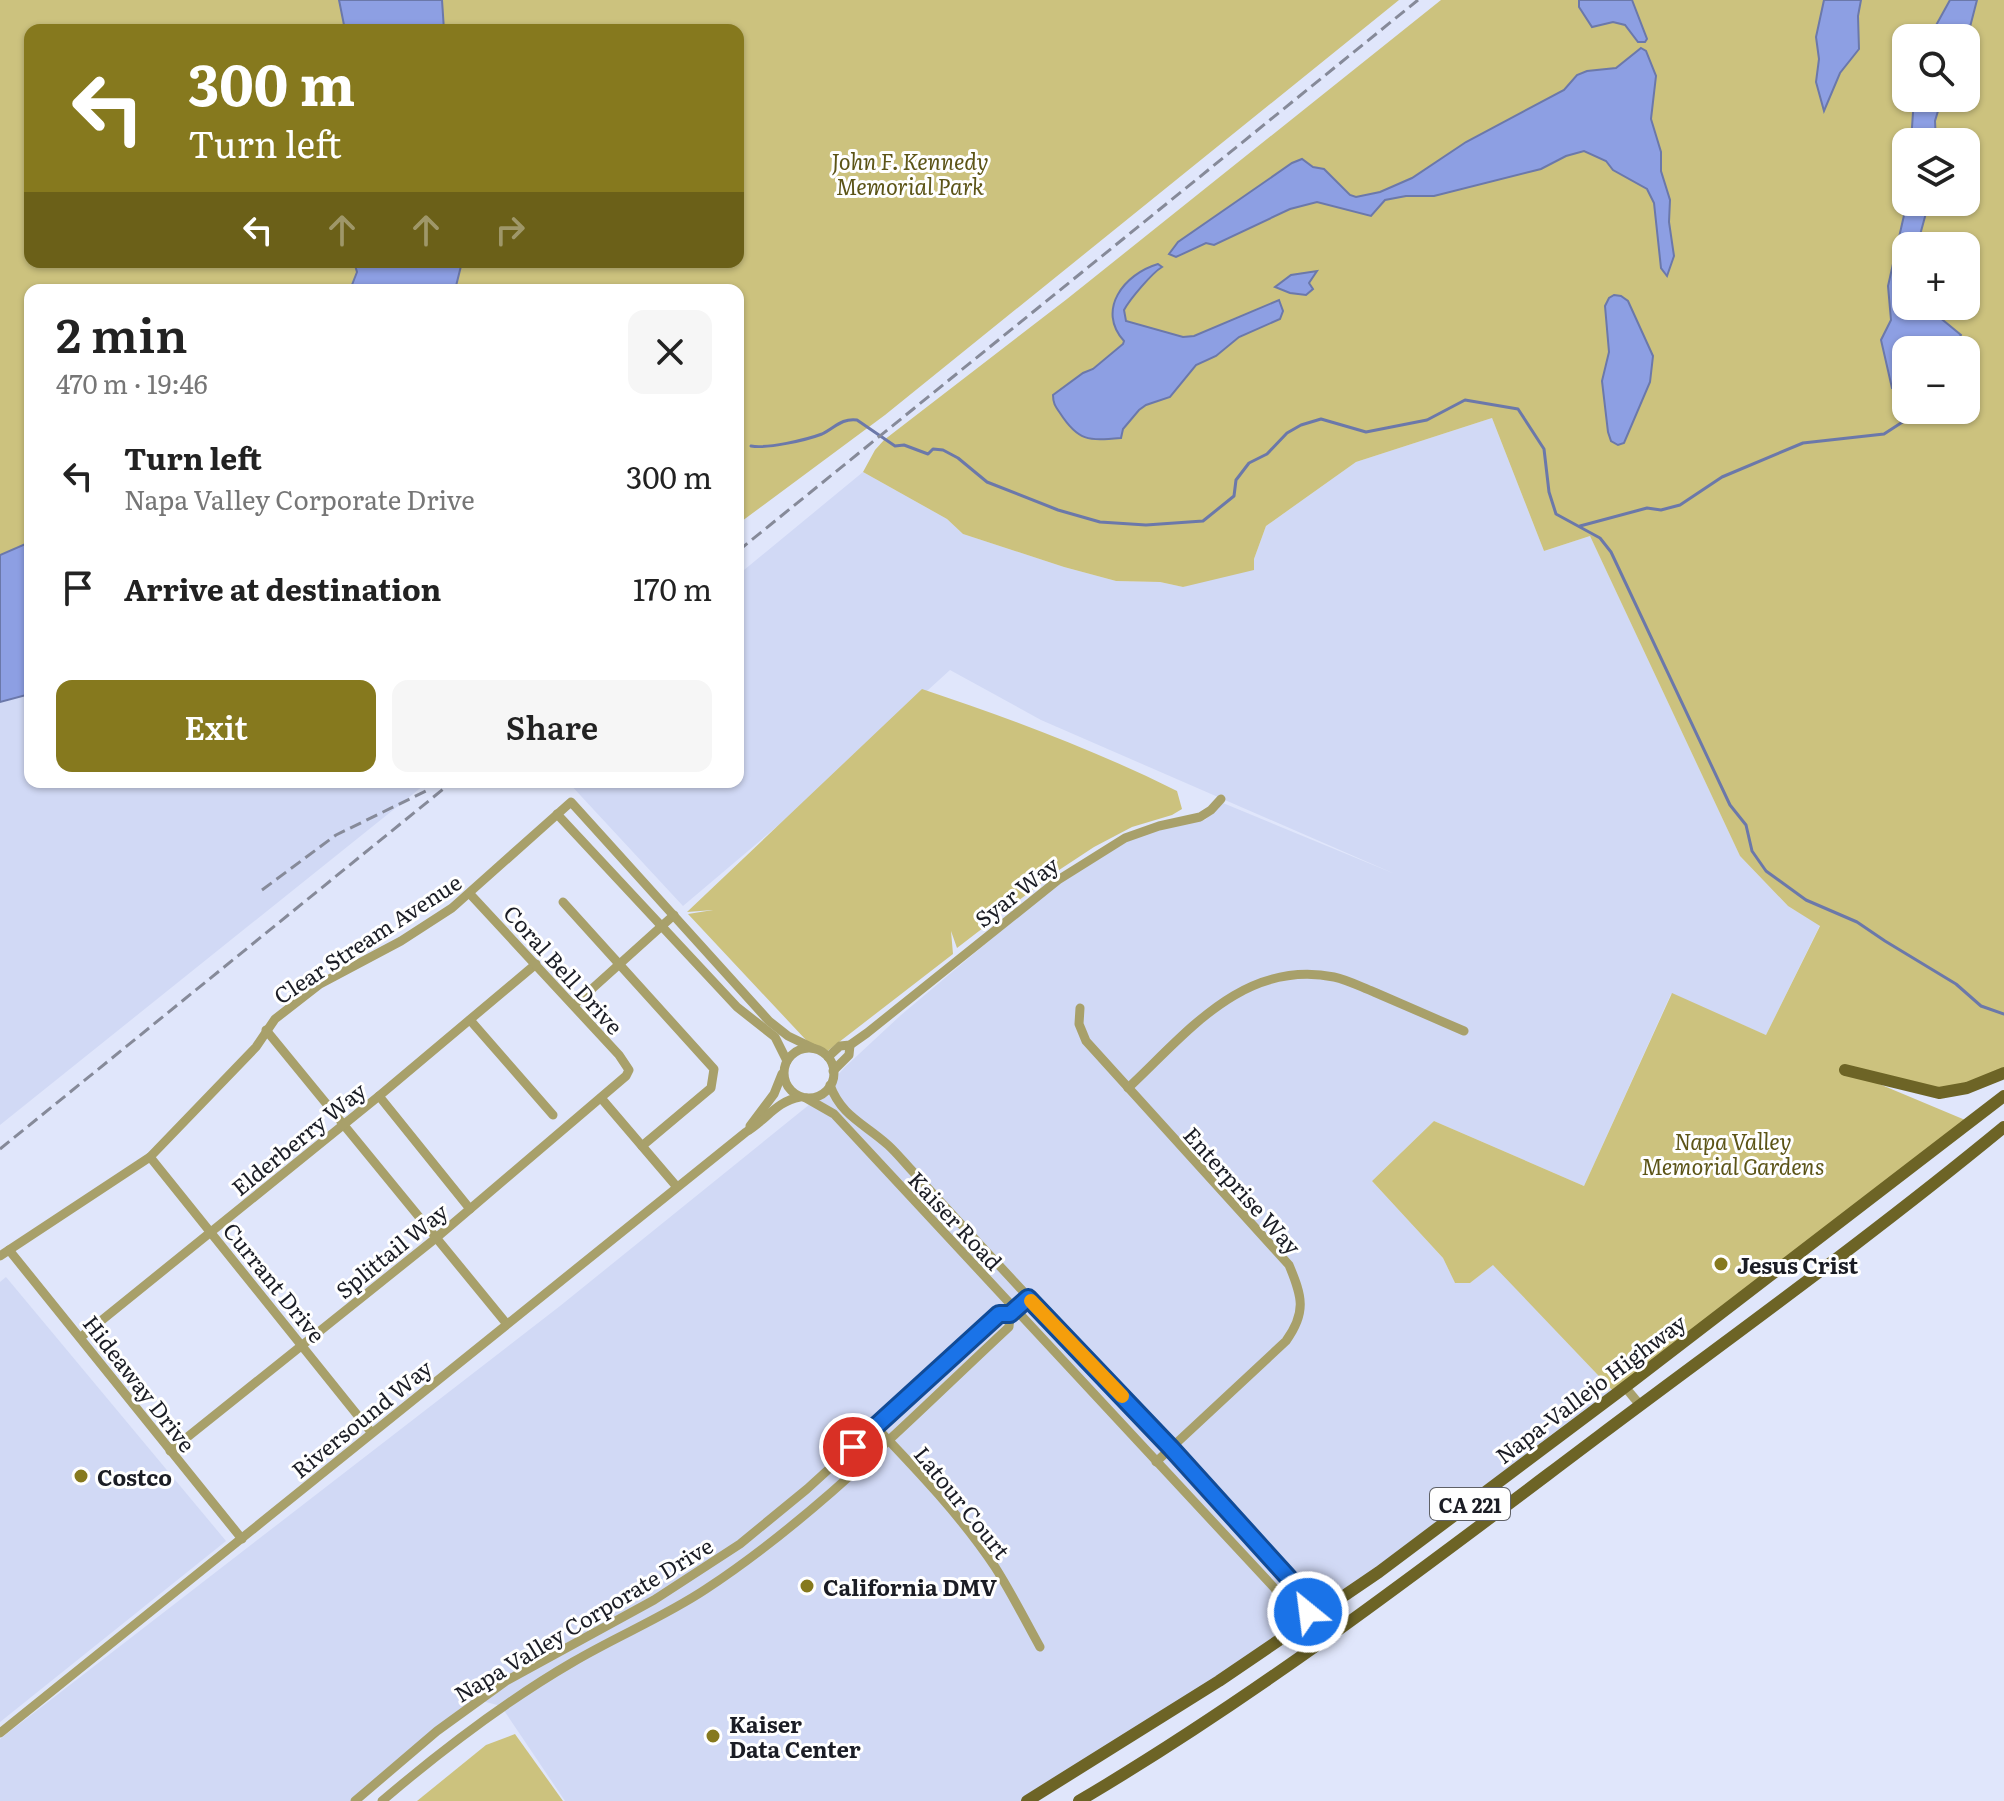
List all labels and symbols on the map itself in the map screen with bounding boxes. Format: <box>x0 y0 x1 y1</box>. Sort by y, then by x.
park label: John F. Kennedy Memorial Park <box>831 144 989 202</box>
street label: Syar Way <box>967 847 1065 934</box>
street label: Clear Stream Avenue <box>267 865 467 1011</box>
street label: Coral Bell Drive <box>497 897 631 1041</box>
street label: Elderberry Way <box>224 1073 373 1203</box>
street label: Enterprise Way <box>1176 1119 1310 1262</box>
park label: Napa Valley Memorial Gardens <box>1642 1124 1824 1182</box>
street label: Kaiser Road <box>901 1163 1011 1277</box>
street label: Splittail Way <box>328 1194 454 1306</box>
street label: Currant Drive <box>216 1215 334 1349</box>
place label: Jesus Crist <box>1737 1248 1859 1281</box>
marker: Jesus Crist <box>1712 1255 1730 1273</box>
street label: Napa-Vallejo Highway <box>1488 1305 1693 1471</box>
street label: Hideaway Drive <box>76 1308 204 1458</box>
street label: Riversound Way <box>284 1351 439 1485</box>
pin <box>819 1413 887 1481</box>
street label: Latour Court <box>907 1438 1019 1566</box>
place label: Costco <box>97 1460 172 1493</box>
marker: Costco <box>72 1467 90 1485</box>
road number: CA 221 <box>1430 1488 1510 1520</box>
street label: Napa Valley Corporate Drive <box>447 1528 719 1710</box>
place label: California DMV <box>823 1570 997 1603</box>
position arrow <box>1266 1570 1350 1654</box>
marker: California DMV <box>798 1577 816 1595</box>
place label: Kaiser Data Center <box>729 1707 861 1765</box>
marker: Kaiser Data Center <box>704 1727 722 1745</box>

